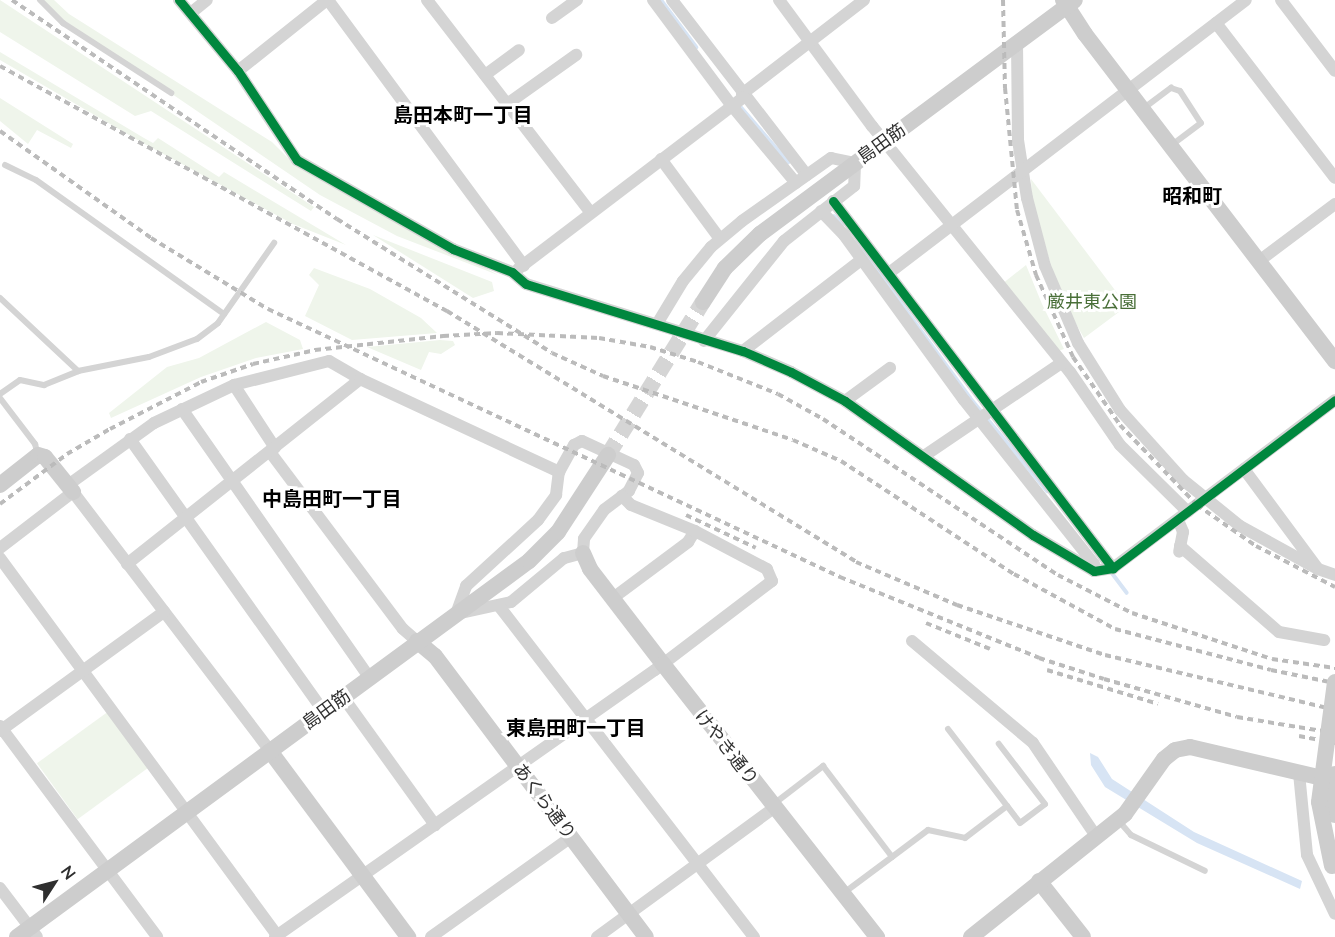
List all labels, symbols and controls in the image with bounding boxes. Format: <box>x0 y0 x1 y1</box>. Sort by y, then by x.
district label: 島田本町一丁目 <box>393 102 533 126</box>
street label: 島田筋 <box>853 118 909 168</box>
district label: 昭和町 <box>1162 183 1222 207</box>
park label: 厳井東公園 <box>1047 290 1137 312</box>
district label: 中島田町一丁目 <box>262 486 402 510</box>
street label: 島田筋 <box>298 684 354 734</box>
street label: けやき通り <box>691 705 763 789</box>
district label: 東島田町一丁目 <box>506 715 646 739</box>
street label: あくら通り <box>509 759 581 843</box>
north arrow <box>24 853 84 913</box>
text: N <box>58 862 80 883</box>

